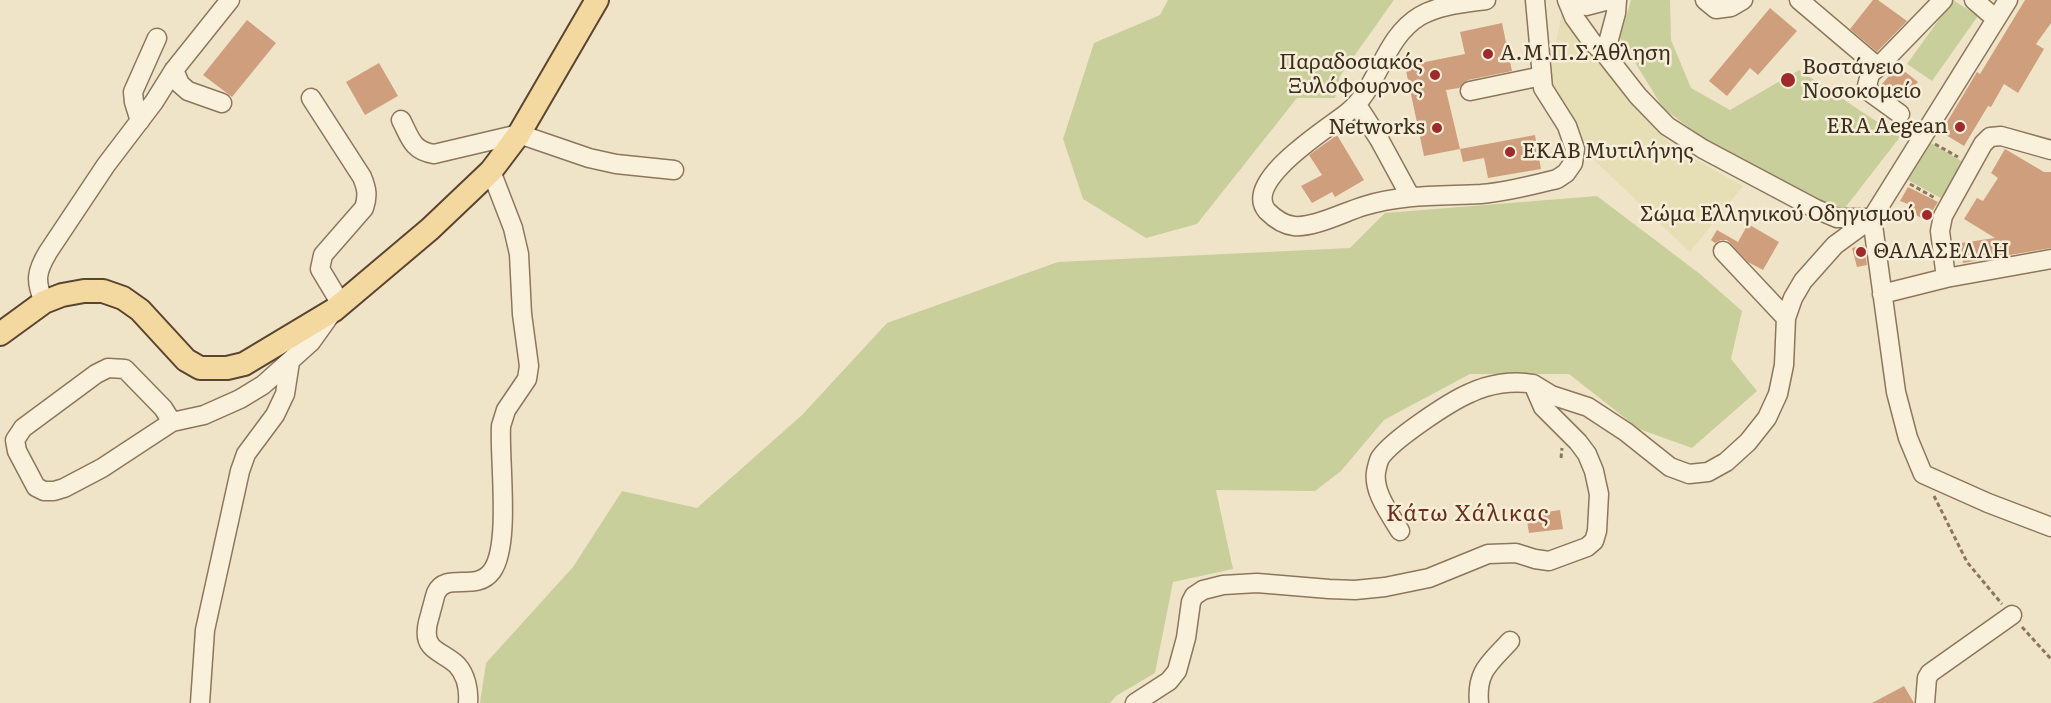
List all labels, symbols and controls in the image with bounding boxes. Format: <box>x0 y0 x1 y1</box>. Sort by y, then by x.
place label: Α.Μ.Π.Σ Άθληση <box>1500 41 1671 67</box>
marker: Α.Μ.Π.Σ Άθληση <box>1481 47 1495 61</box>
place label: Παραδοσιακός Ξυλόφουρνος <box>1279 50 1423 100</box>
place label: Βοστάνειο Νοσοκομείο <box>1802 55 1921 105</box>
marker: Παραδοσιακός Ξυλόφουρνος <box>1428 68 1442 82</box>
marker: Βοστάνειο Νοσοκομείο <box>1779 71 1797 89</box>
place label: ERA Aegean <box>1826 114 1948 140</box>
place label: Networks <box>1328 115 1425 141</box>
marker: ERA Aegean <box>1953 120 1967 134</box>
marker: Networks <box>1430 121 1444 135</box>
place label: ΕΚΑΒ Μυτιλήνης <box>1522 139 1694 165</box>
marker: ΕΚΑΒ Μυτιλήνης <box>1503 145 1517 159</box>
place label: Σώμα Ελληνικού Οδηγισμού <box>1640 202 1915 228</box>
marker: Σώμα Ελληνικού Οδηγισμού <box>1920 208 1934 222</box>
place label: ΘΑΛΑΣΕΛΛΗ <box>1873 239 2009 265</box>
marker: ΘΑΛΑΣΕΛΛΗ <box>1854 245 1868 259</box>
district label: Κάτω Χάλικας <box>1386 502 1550 528</box>

